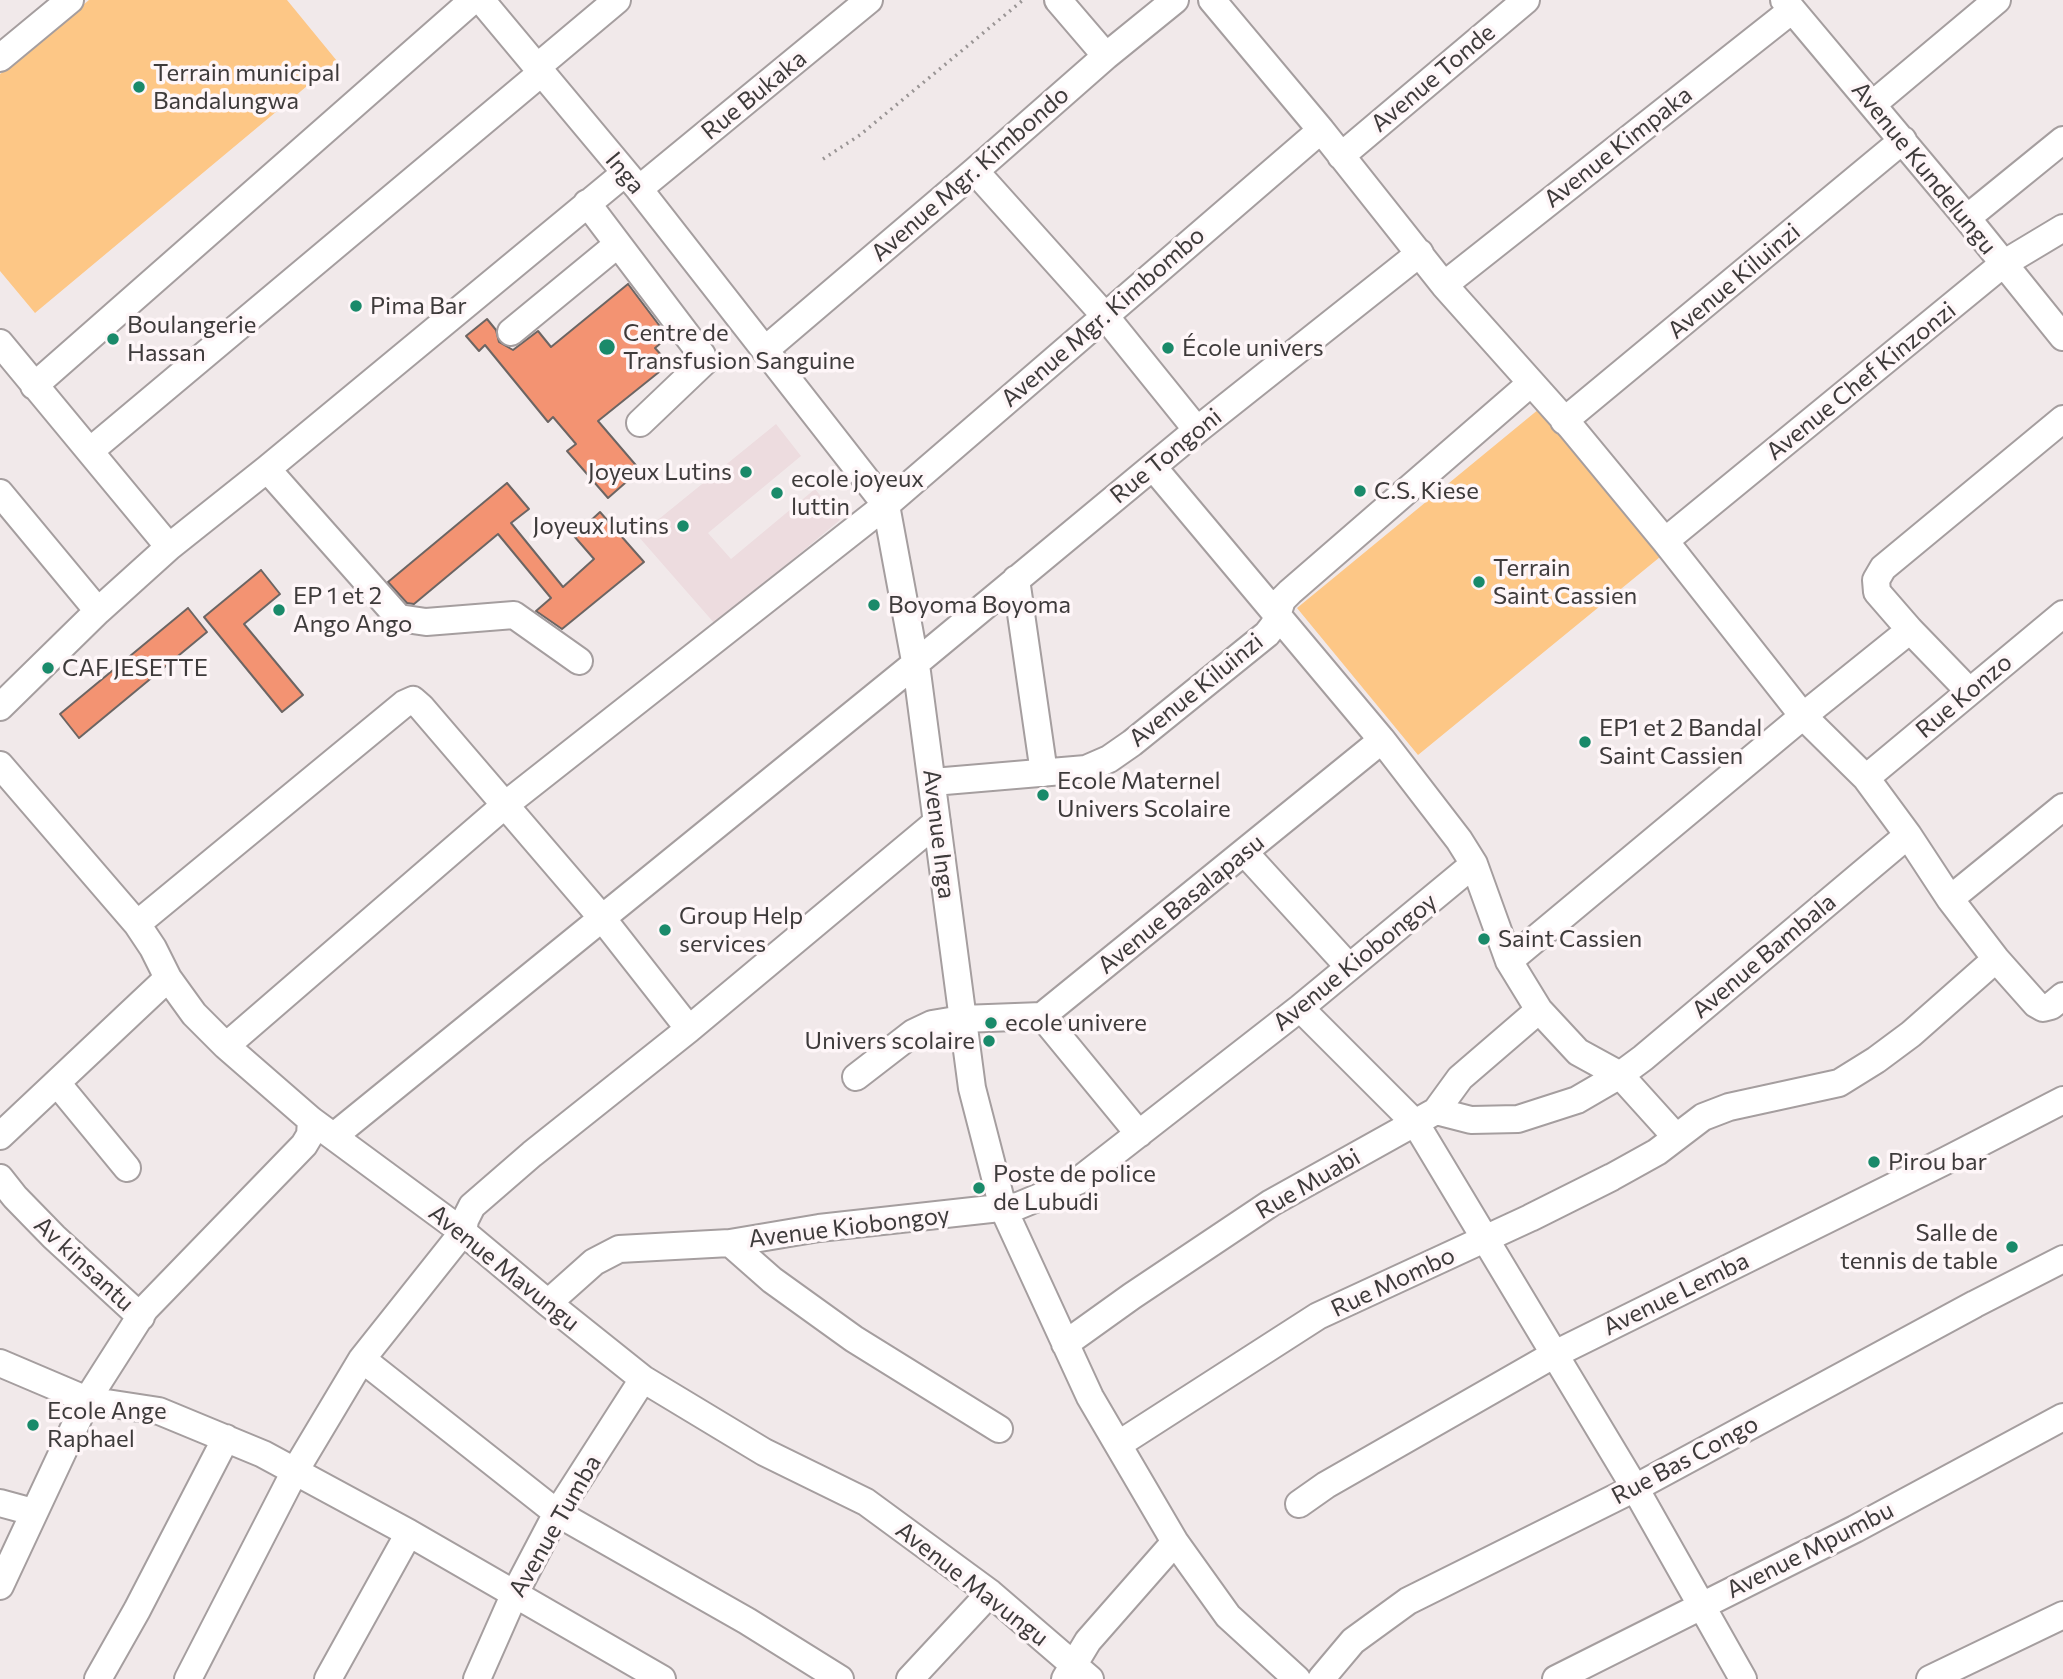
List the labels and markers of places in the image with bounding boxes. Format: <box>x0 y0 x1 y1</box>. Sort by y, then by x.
place label: Terrain municipal Bandalungwa <box>153 59 340 115</box>
marker: Terrain municipal Bandalungwa <box>131 79 147 95</box>
place label: Pima Bar <box>370 292 467 320</box>
marker: Pima Bar <box>348 298 364 314</box>
place label: Boulangerie Hassan <box>127 311 256 367</box>
place label: Centre de Transfusion Sanguine <box>623 319 855 375</box>
marker: Boulangerie Hassan <box>105 331 121 347</box>
place label: École univers <box>1182 334 1324 362</box>
marker: Centre de Transfusion Sanguine <box>597 337 617 357</box>
marker: École univers <box>1160 340 1176 356</box>
place label: Joyeux Lutins <box>588 458 732 486</box>
marker: Joyeux Lutins <box>738 464 754 480</box>
place label: ecole joyeux luttin <box>791 465 924 521</box>
place label: C.S. Kiese <box>1374 477 1479 505</box>
marker: C.S. Kiese <box>1352 483 1368 499</box>
marker: ecole joyeux luttin <box>769 485 785 501</box>
place label: Joyeux lutins <box>532 512 669 540</box>
marker: Joyeux lutins <box>675 518 691 534</box>
place label: Terrain Saint Cassien <box>1493 554 1637 610</box>
marker: Terrain Saint Cassien <box>1471 574 1487 590</box>
place label: EP 1 et 2 Ango Ango <box>293 582 412 638</box>
place label: Boyoma Boyoma <box>888 591 1071 619</box>
marker: Boyoma Boyoma <box>866 597 882 613</box>
marker: EP 1 et 2 Ango Ango <box>271 602 287 618</box>
place label: CAF JESETTE <box>62 654 208 682</box>
marker: CAF JESETTE <box>40 660 56 676</box>
place label: EP1 et 2 Bandal Saint Cassien <box>1599 714 1762 770</box>
marker: EP1 et 2 Bandal Saint Cassien <box>1577 734 1593 750</box>
place label: Ecole Maternel Univers Scolaire <box>1057 767 1231 823</box>
marker: Ecole Maternel Univers Scolaire <box>1035 787 1051 803</box>
place label: Group Help services <box>679 902 803 958</box>
marker: Group Help services <box>657 922 673 938</box>
place label: Saint Cassien <box>1498 925 1642 953</box>
marker: Saint Cassien <box>1476 931 1492 947</box>
place label: ecole univere <box>1005 1009 1147 1037</box>
marker: ecole univere <box>983 1015 999 1031</box>
place label: Univers scolaire <box>805 1027 975 1055</box>
marker: Univers scolaire <box>981 1033 997 1049</box>
place label: Pirou bar <box>1888 1148 1987 1176</box>
marker: Pirou bar <box>1866 1154 1882 1170</box>
place label: Poste de police de Lubudi <box>993 1160 1156 1216</box>
marker: Poste de police de Lubudi <box>971 1180 987 1196</box>
place label: Salle de tennis de table <box>1840 1219 1998 1275</box>
marker: Salle de tennis de table <box>2004 1239 2020 1255</box>
place label: Ecole Ange Raphael <box>47 1397 167 1453</box>
marker: Ecole Ange Raphael <box>25 1417 41 1433</box>

